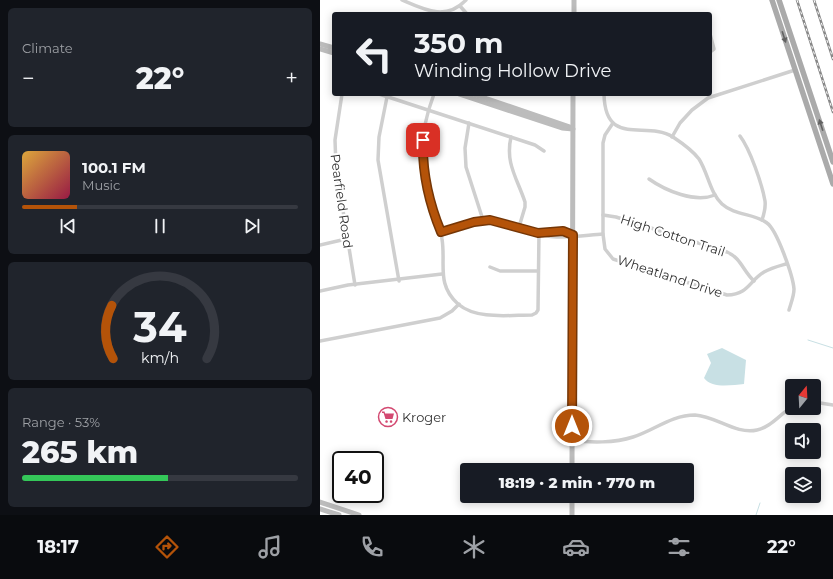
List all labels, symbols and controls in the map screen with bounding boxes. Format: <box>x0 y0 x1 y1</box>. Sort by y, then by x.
text: 350 m <box>414 26 503 60</box>
icon: left <box>348 28 400 80</box>
one-way arrow <box>781 31 787 43</box>
text: Climate <box>22 40 73 56</box>
text: 22° <box>136 60 184 97</box>
text: Winding Hollow Drive <box>414 60 611 82</box>
text: − <box>22 65 35 92</box>
text: + <box>285 65 298 92</box>
one-way arrow <box>818 118 824 130</box>
pin <box>406 123 440 157</box>
icon: arrive <box>412 129 434 151</box>
street label: Pearfield Road <box>327 153 357 249</box>
text: 100.1 FM <box>82 158 146 177</box>
text: Music <box>82 177 120 193</box>
street label: High Cotton Trail <box>619 210 727 260</box>
icon: previous <box>57 215 79 237</box>
icon: pause <box>149 215 171 237</box>
icon: next <box>241 215 263 237</box>
street label: Wheatland Drive <box>615 251 725 301</box>
text: 34 <box>132 302 187 352</box>
text: km/h <box>141 348 179 366</box>
north arrow <box>785 379 821 415</box>
map controls <box>785 379 821 503</box>
position arrow <box>551 405 593 447</box>
supermarket icon: Kroger <box>377 406 399 428</box>
place label: Kroger <box>402 409 446 425</box>
text: Range · 53% <box>22 414 100 430</box>
button: sound <box>785 423 821 459</box>
text: 265 km <box>22 434 138 471</box>
speed limit sign: 40 <box>332 451 384 503</box>
button: layers <box>785 467 821 503</box>
text: 18:19 · 2 min · 770 m <box>499 473 655 492</box>
icon: directions <box>153 533 181 561</box>
icon: music <box>256 533 284 561</box>
icon: phone <box>358 533 386 561</box>
icon: climate <box>460 533 488 561</box>
icon: car <box>562 533 590 561</box>
icon: filters <box>665 533 693 561</box>
text: 18:17 <box>37 536 79 558</box>
text: 22° <box>767 536 796 558</box>

